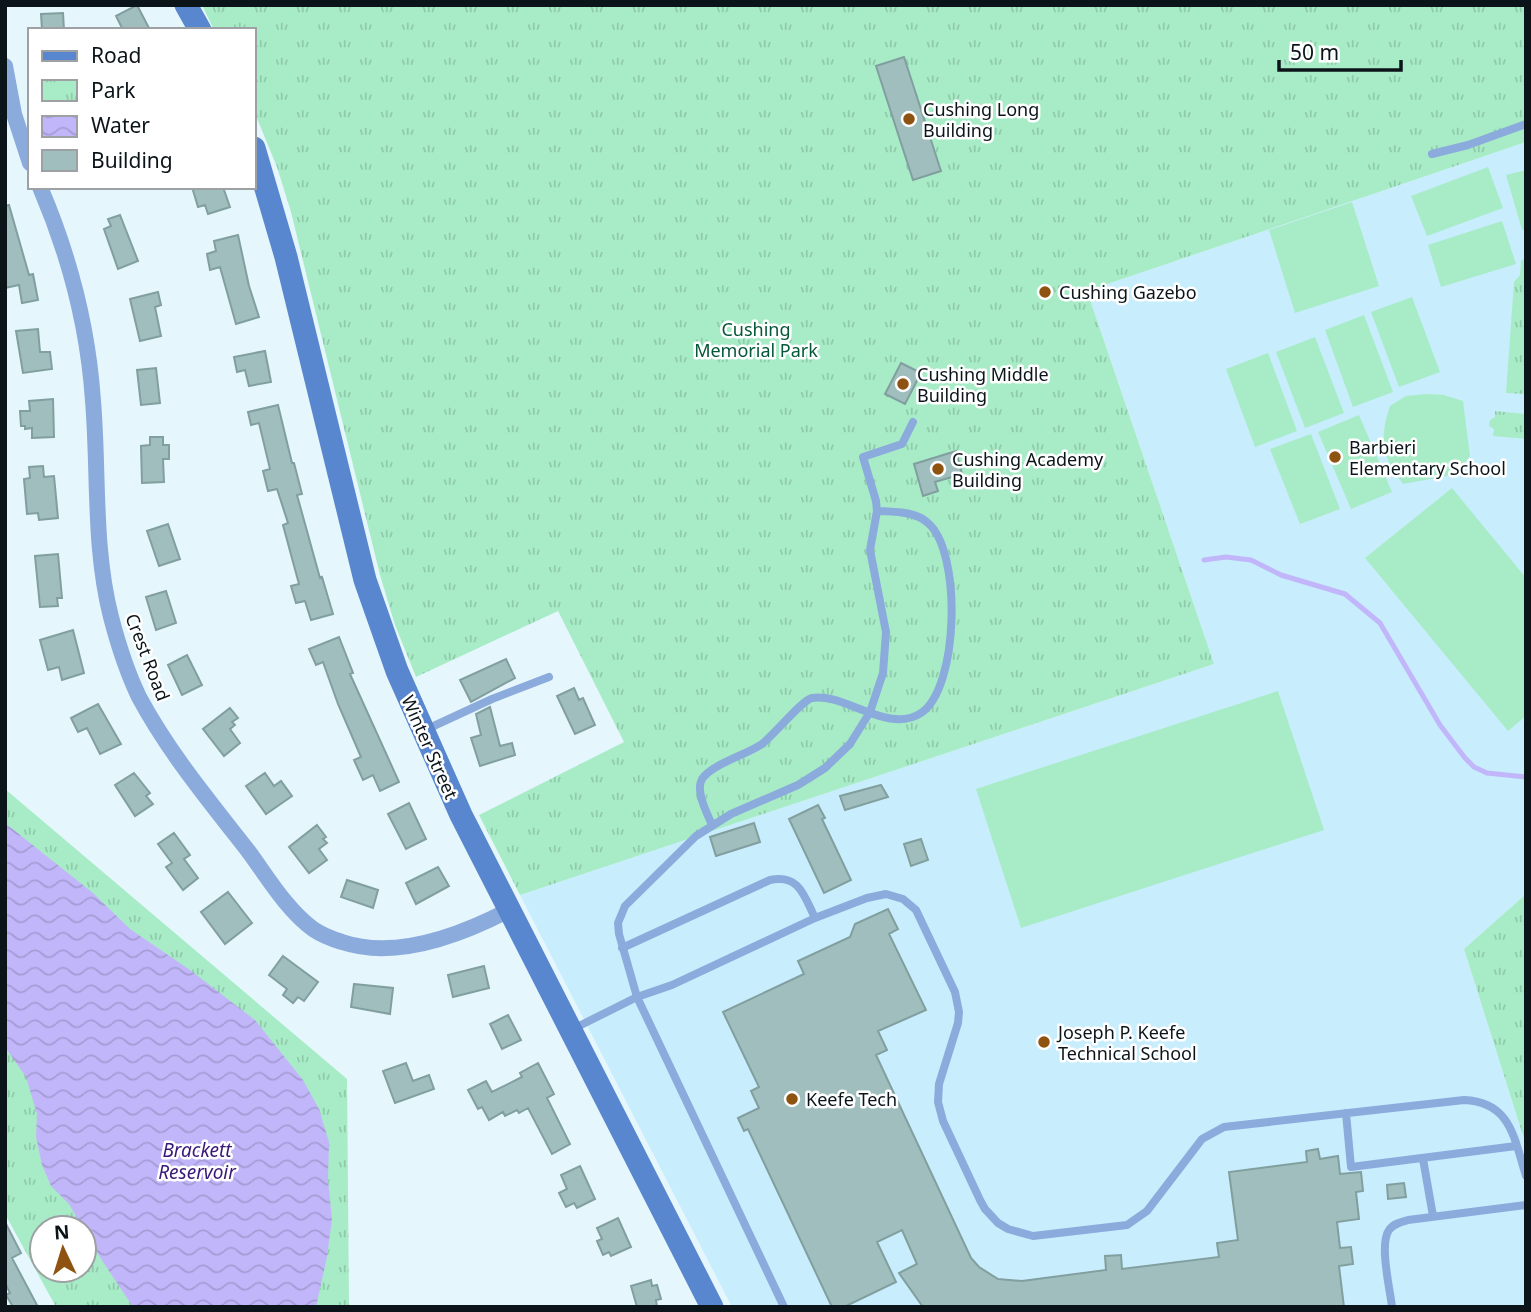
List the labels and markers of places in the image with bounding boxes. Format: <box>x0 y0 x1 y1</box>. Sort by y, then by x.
place label: Cushing Long Building <box>923 97 1039 142</box>
marker: Cushing Long Building <box>901 111 917 127</box>
place label: Cushing Gazebo <box>1059 280 1197 304</box>
marker: Cushing Gazebo <box>1037 284 1053 300</box>
place label: Cushing Middle Building <box>917 362 1049 407</box>
marker: Cushing Middle Building <box>895 376 911 392</box>
place label: Barbieri Elementary School <box>1349 435 1506 480</box>
place label: Cushing Academy Building <box>952 447 1104 492</box>
marker: Barbieri Elementary School <box>1327 449 1343 465</box>
marker: Cushing Academy Building <box>930 461 946 477</box>
place label: Joseph P. Keefe Technical School <box>1056 1020 1197 1065</box>
marker: Joseph P. Keefe Technical School <box>1036 1034 1052 1050</box>
place label: Keefe Tech <box>806 1087 897 1111</box>
marker: Keefe Tech <box>784 1091 800 1107</box>

